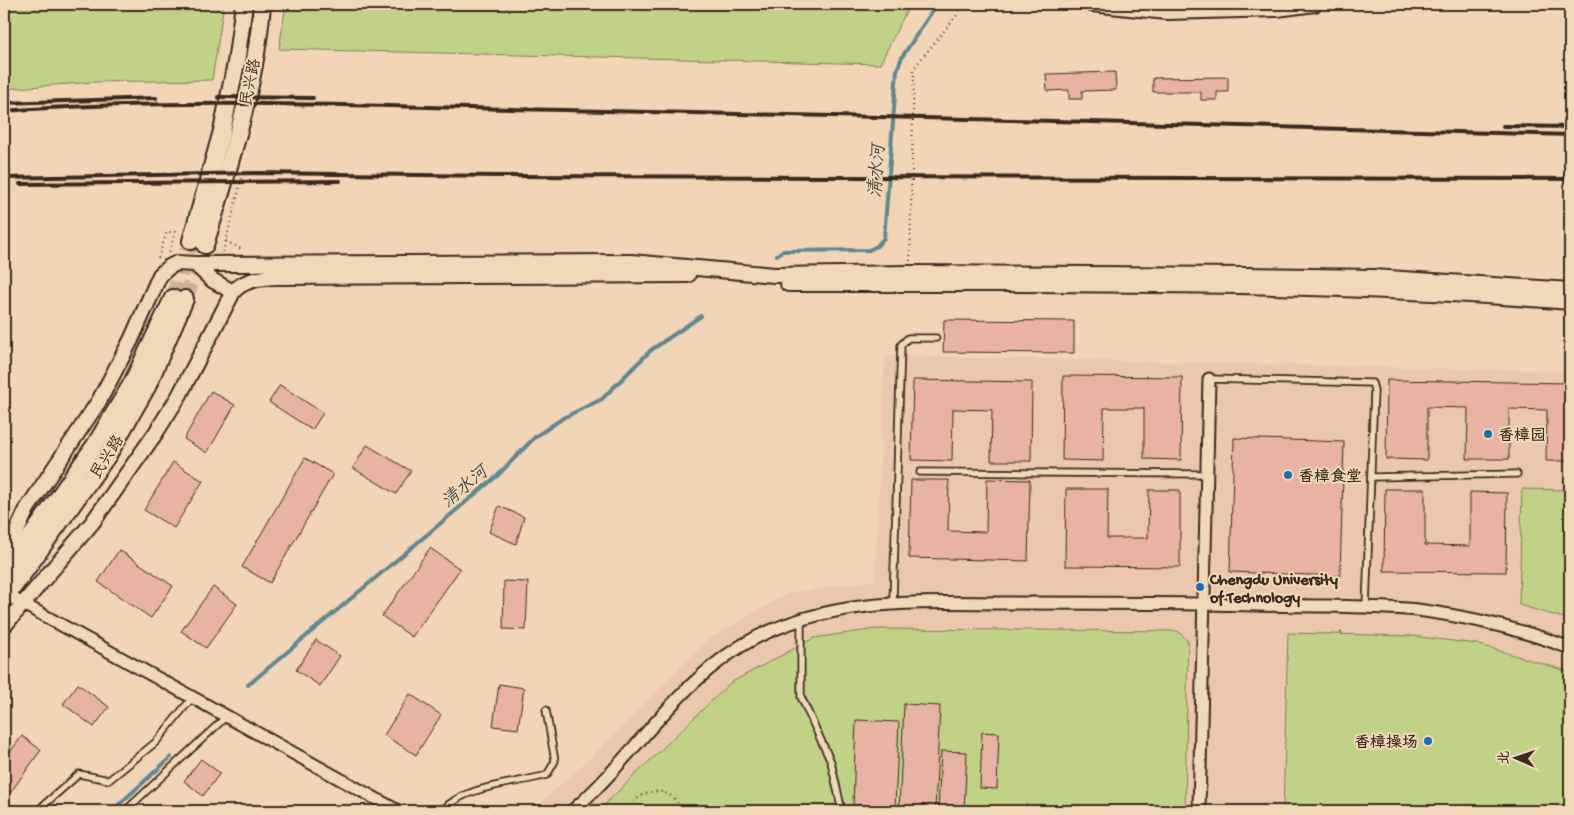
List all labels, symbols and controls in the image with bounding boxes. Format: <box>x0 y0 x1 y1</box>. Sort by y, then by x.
street label: 民兴路 <box>237 57 266 108</box>
water label: 清水河 <box>865 140 891 199</box>
place label: 香樟园 <box>1498 427 1546 447</box>
marker: 香樟园 <box>1482 428 1494 440</box>
street label: 民兴路 <box>86 431 130 483</box>
water label: 清水河 <box>438 460 495 513</box>
place label: 香樟食堂 <box>1298 467 1362 488</box>
marker: 香樟食堂 <box>1282 469 1294 481</box>
place label: Chengdu University of Technology <box>1209 572 1338 609</box>
marker: Chengdu University of Technology <box>1194 581 1206 593</box>
north arrow <box>1492 732 1542 782</box>
place label: 香樟操场 <box>1354 733 1418 754</box>
marker: 香樟操场 <box>1422 735 1434 747</box>
text: 北 <box>1497 750 1514 765</box>

